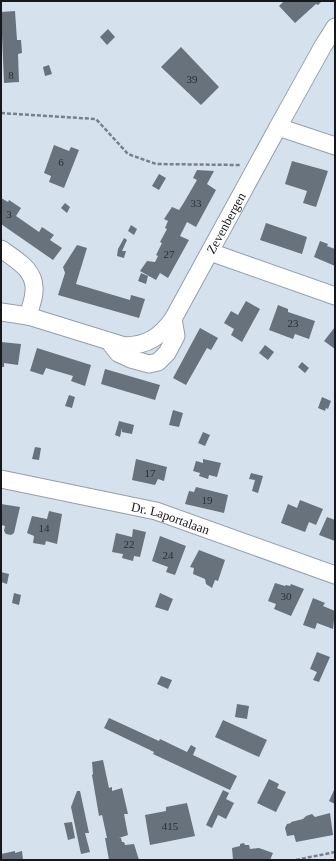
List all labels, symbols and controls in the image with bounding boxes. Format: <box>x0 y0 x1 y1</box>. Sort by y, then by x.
house number: 8 <box>8 69 14 81</box>
house number: 39 <box>187 73 198 85</box>
house number: 6 <box>58 156 64 168</box>
street label: Zevenbergen <box>203 189 249 256</box>
house number: 33 <box>191 197 202 209</box>
house number: 3 <box>6 208 12 220</box>
house number: 27 <box>164 248 175 260</box>
house number: 23 <box>288 317 299 329</box>
house number: 17 <box>145 467 156 479</box>
house number: 19 <box>202 494 213 506</box>
street label: Dr. Laportalaan <box>130 499 212 538</box>
house number: 14 <box>39 522 50 534</box>
house number: 22 <box>124 538 135 550</box>
house number: 24 <box>163 549 174 561</box>
house number: 30 <box>281 590 292 602</box>
house number: 415 <box>162 820 179 832</box>

